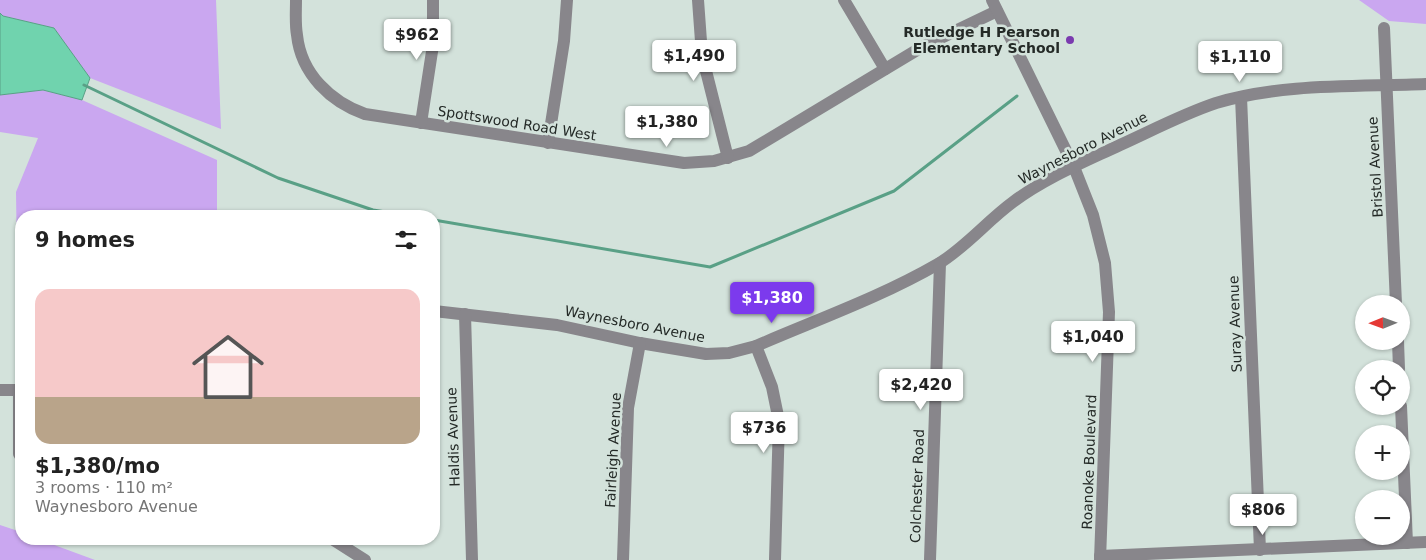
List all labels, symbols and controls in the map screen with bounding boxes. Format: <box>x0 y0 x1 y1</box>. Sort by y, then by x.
pin: $962 <box>387 18 447 61</box>
place label: Rutledge H Pearson Elementary School <box>903 24 1060 56</box>
text: $962 <box>395 25 439 44</box>
marker: Rutledge H Pearson Elementary School <box>1064 34 1076 46</box>
pin: $1,490 <box>653 39 735 82</box>
pin: $1,110 <box>1199 41 1281 83</box>
text: $1,490 <box>663 46 725 65</box>
text: $1,110 <box>1209 47 1271 66</box>
street label: Spottswood Road West <box>436 103 598 144</box>
pin: $1,380 <box>626 106 708 148</box>
street label: Waynesboro Avenue <box>1016 109 1150 187</box>
text: $1,380 <box>636 112 698 131</box>
street label: Bristol Avenue <box>1364 116 1386 218</box>
icon: filters <box>392 226 420 254</box>
text: 9 homes <box>35 228 135 252</box>
street label: Suray Avenue <box>1225 275 1245 373</box>
pin: $1,380 <box>731 282 813 324</box>
text: $1,380 <box>741 288 803 307</box>
north arrow <box>1355 295 1410 350</box>
map controls <box>1355 295 1410 545</box>
street label: Waynesboro Avenue <box>564 303 706 345</box>
pin: $1,040 <box>1052 320 1134 363</box>
icon: home <box>183 322 273 412</box>
text: $1,040 <box>1062 327 1124 346</box>
button: locate <box>1355 360 1410 415</box>
pin: $2,420 <box>880 368 962 411</box>
text: $2,420 <box>890 375 952 394</box>
street label: Haldis Avenue <box>443 387 463 487</box>
street label: Fairleigh Avenue <box>602 392 624 508</box>
street label: Roanoke Boulevard <box>1079 394 1099 530</box>
pin: $736 <box>734 412 794 454</box>
text: $736 <box>742 418 786 437</box>
button: + <box>1355 425 1410 480</box>
street label: Colchester Road <box>907 429 927 543</box>
text: $1,380/mo <box>35 454 160 478</box>
text: 3 rooms · 110 m² <box>35 478 173 497</box>
button: − <box>1355 490 1410 545</box>
pin: $806 <box>1233 494 1293 536</box>
text: Waynesboro Avenue <box>35 497 198 516</box>
text: $806 <box>1241 500 1285 519</box>

